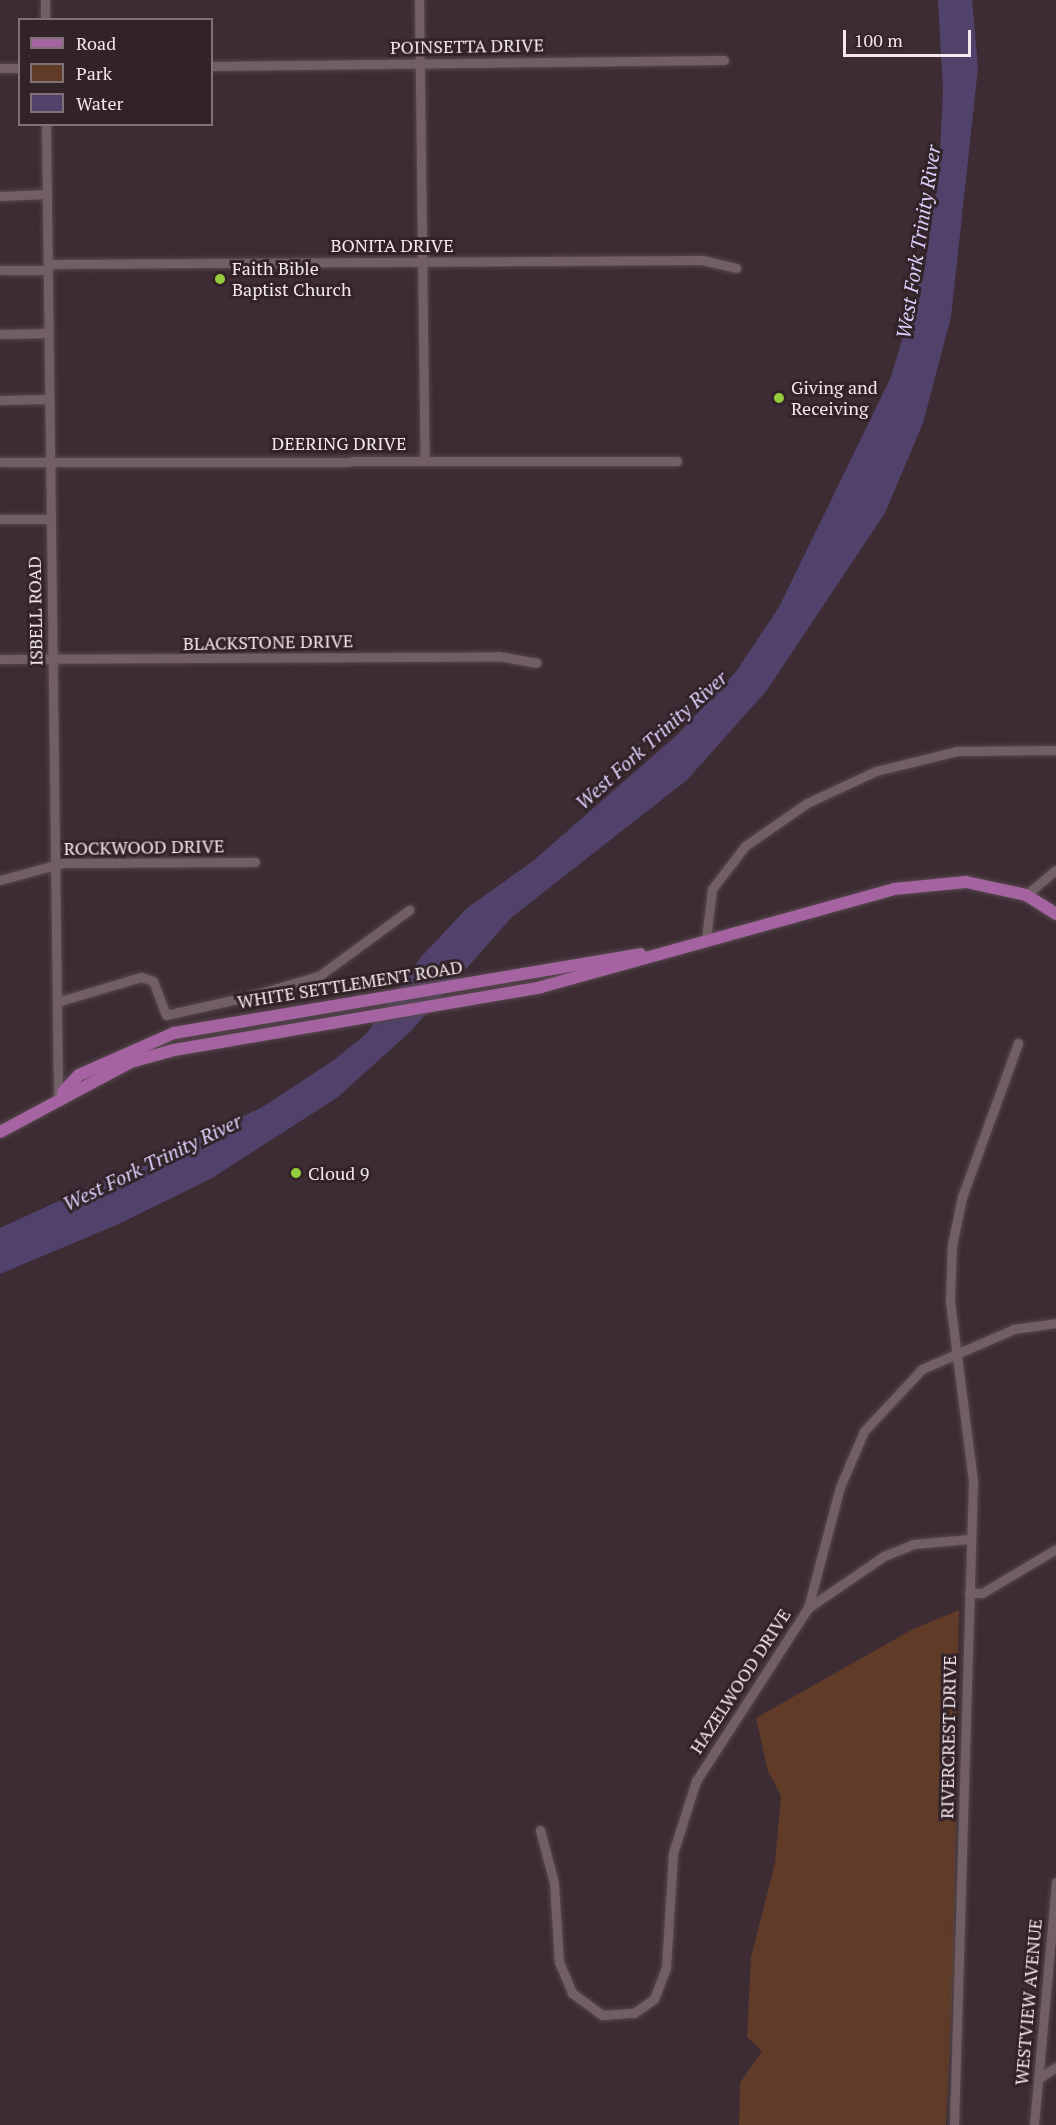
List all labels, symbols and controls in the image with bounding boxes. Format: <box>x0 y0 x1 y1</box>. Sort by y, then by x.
legend <box>18 18 213 126</box>
scale bar <box>846 18 974 56</box>
text: 100 m <box>854 28 903 52</box>
text: Road <box>76 31 116 55</box>
street label: POINSETTA DRIVE <box>390 34 544 58</box>
text: Park <box>76 61 112 85</box>
text: Water <box>76 91 123 115</box>
water label: West Fork Trinity River <box>891 143 945 341</box>
street label: BONITA DRIVE <box>330 234 454 256</box>
place label: Faith Bible Baptist Church <box>232 258 351 300</box>
marker: Faith Bible Baptist Church <box>213 272 227 286</box>
place label: Giving and Receiving <box>791 377 878 420</box>
marker: Giving and Receiving <box>772 391 786 405</box>
street label: DEERING DRIVE <box>272 432 406 454</box>
street label: ISBELL ROAD <box>23 556 47 666</box>
street label: BLACKSTONE DRIVE <box>183 630 353 654</box>
water label: West Fork Trinity River <box>570 666 732 814</box>
street label: ROCKWOOD DRIVE <box>63 835 225 859</box>
street label: WHITE SETTLEMENT ROAD <box>236 955 464 1013</box>
water label: West Fork Trinity River <box>59 1108 245 1216</box>
place label: Cloud 9 <box>308 1162 369 1184</box>
marker: Cloud 9 <box>289 1166 303 1180</box>
street label: HAZELWOOD DRIVE <box>685 1604 795 1758</box>
street label: RIVERCREST DRIVE <box>936 1655 960 1819</box>
street label: WESTVIEW AVENUE <box>1010 1918 1046 2086</box>

